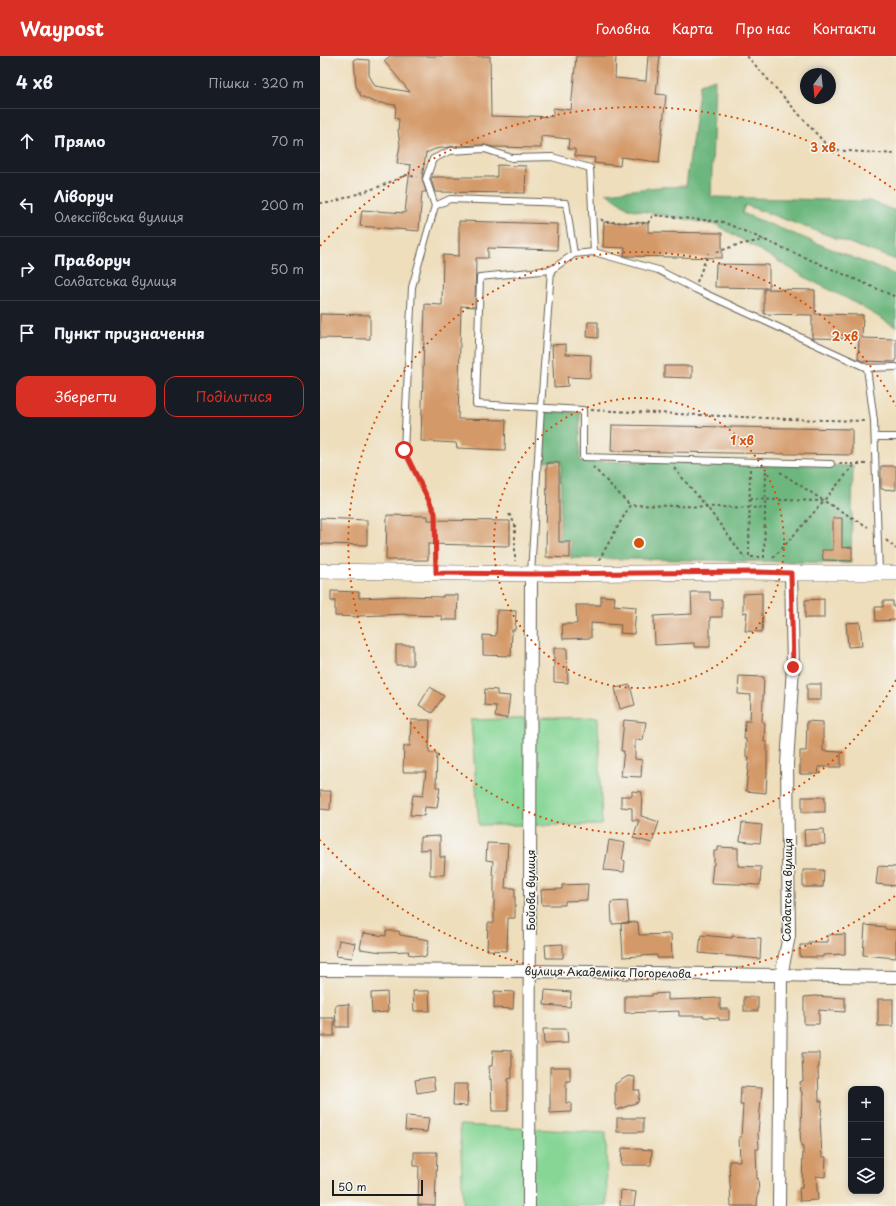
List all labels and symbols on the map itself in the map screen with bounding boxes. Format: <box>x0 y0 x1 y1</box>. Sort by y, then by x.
north arrow <box>800 68 836 104</box>
text: 3 хв <box>810 138 836 156</box>
text: 2 хв <box>832 327 858 345</box>
text: 1 хв <box>730 431 754 449</box>
route start <box>395 441 413 459</box>
centre of rings <box>632 536 646 550</box>
route end <box>784 658 802 676</box>
street label: Солдатська вулиця <box>778 838 796 942</box>
street label: Бойова вулиця <box>522 850 539 930</box>
street label: вулиця Академіка Погорєлова <box>524 962 692 982</box>
scale bar <box>332 1178 423 1197</box>

